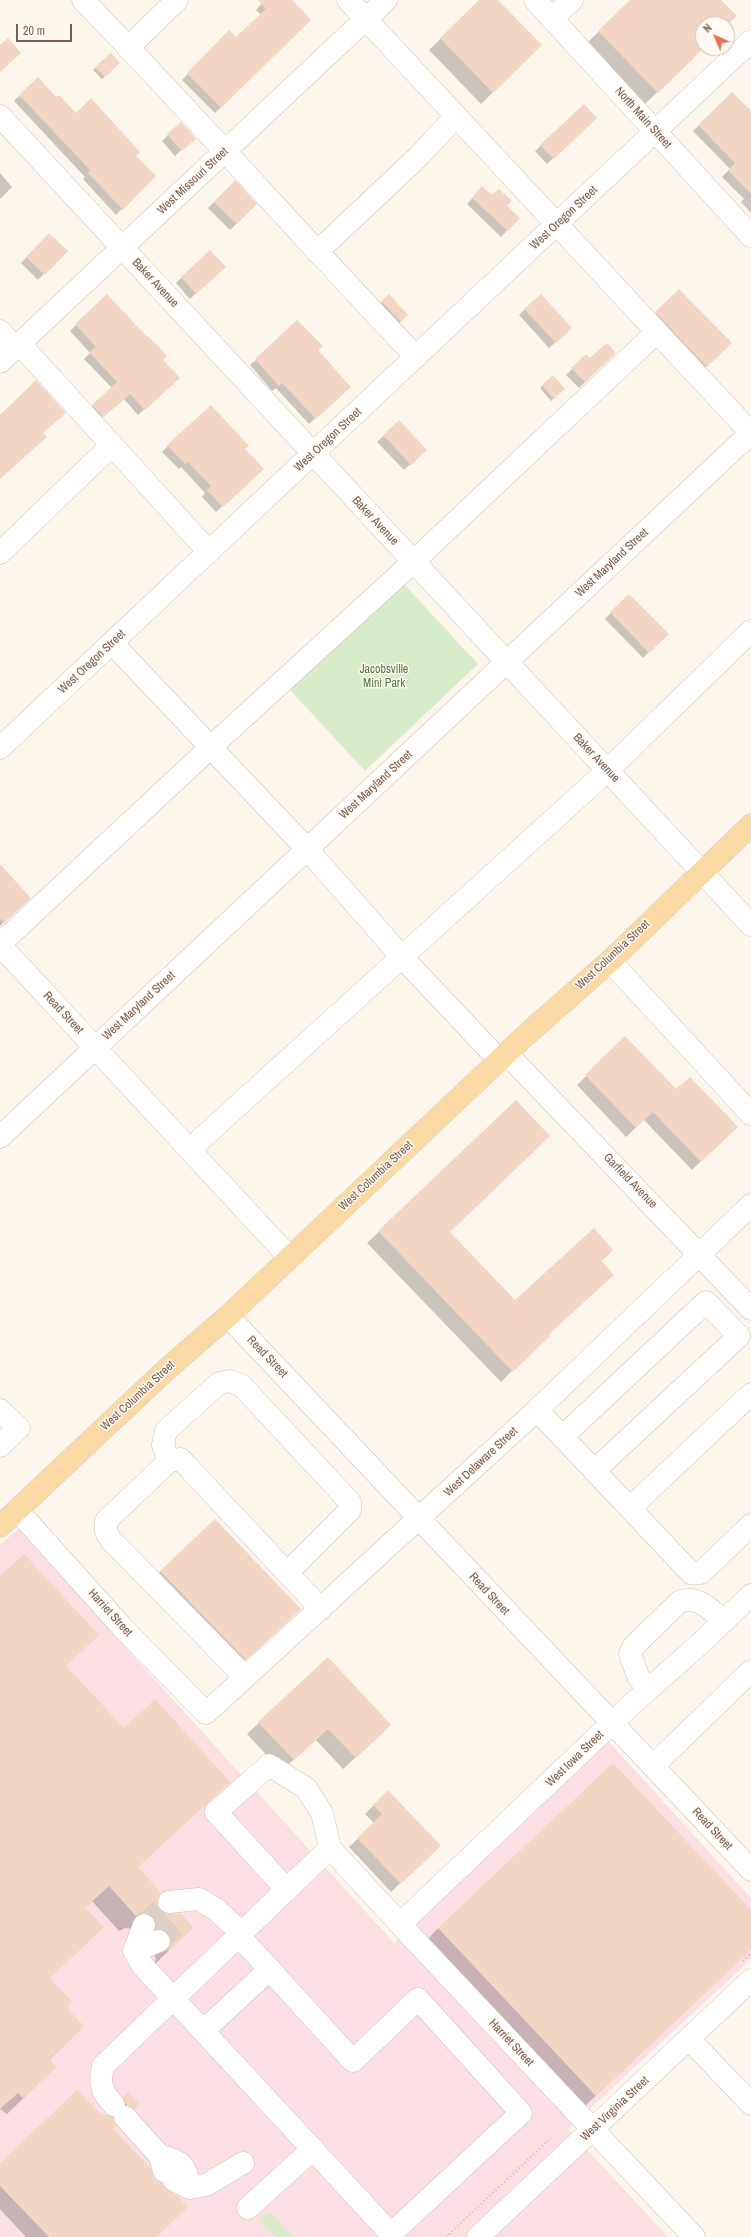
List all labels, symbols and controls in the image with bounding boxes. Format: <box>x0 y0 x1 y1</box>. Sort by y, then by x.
scale bar <box>18 16 74 42</box>
north arrow <box>695 16 735 56</box>
text: N <box>700 21 715 35</box>
text: 20 m <box>23 23 45 39</box>
street label: North Main Street <box>612 84 674 152</box>
street label: West Missouri Street <box>155 144 231 218</box>
street label: West Oregon Street <box>527 183 601 253</box>
street label: Baker Avenue <box>129 256 181 310</box>
street label: West Oregon Street <box>291 405 365 475</box>
street label: Baker Avenue <box>349 494 401 548</box>
street label: West Maryland Street <box>573 526 651 600</box>
street label: West Oregon Street <box>55 627 129 697</box>
park label: Jacobsville Mini Park <box>360 663 408 691</box>
street label: Baker Avenue <box>570 731 622 785</box>
street label: West Maryland Street <box>337 748 415 822</box>
street label: West Columbia Street <box>573 917 653 993</box>
street label: West Maryland Street <box>100 969 178 1043</box>
street label: Read Street <box>40 989 86 1037</box>
street label: West Columbia Street <box>336 1138 416 1214</box>
street label: Garfield Avenue <box>600 1150 660 1212</box>
street label: Read Street <box>244 1333 290 1381</box>
street label: West Columbia Street <box>98 1358 178 1434</box>
street label: West Delaware Street <box>441 1424 521 1500</box>
street label: Read Street <box>466 1570 512 1618</box>
street label: Harriet Street <box>85 1586 135 1640</box>
street label: West Iowa Street <box>543 1728 607 1790</box>
street label: Read Street <box>689 1805 735 1853</box>
street label: Harriet Street <box>486 2016 536 2070</box>
street label: West Virginia Street <box>578 2074 652 2144</box>

